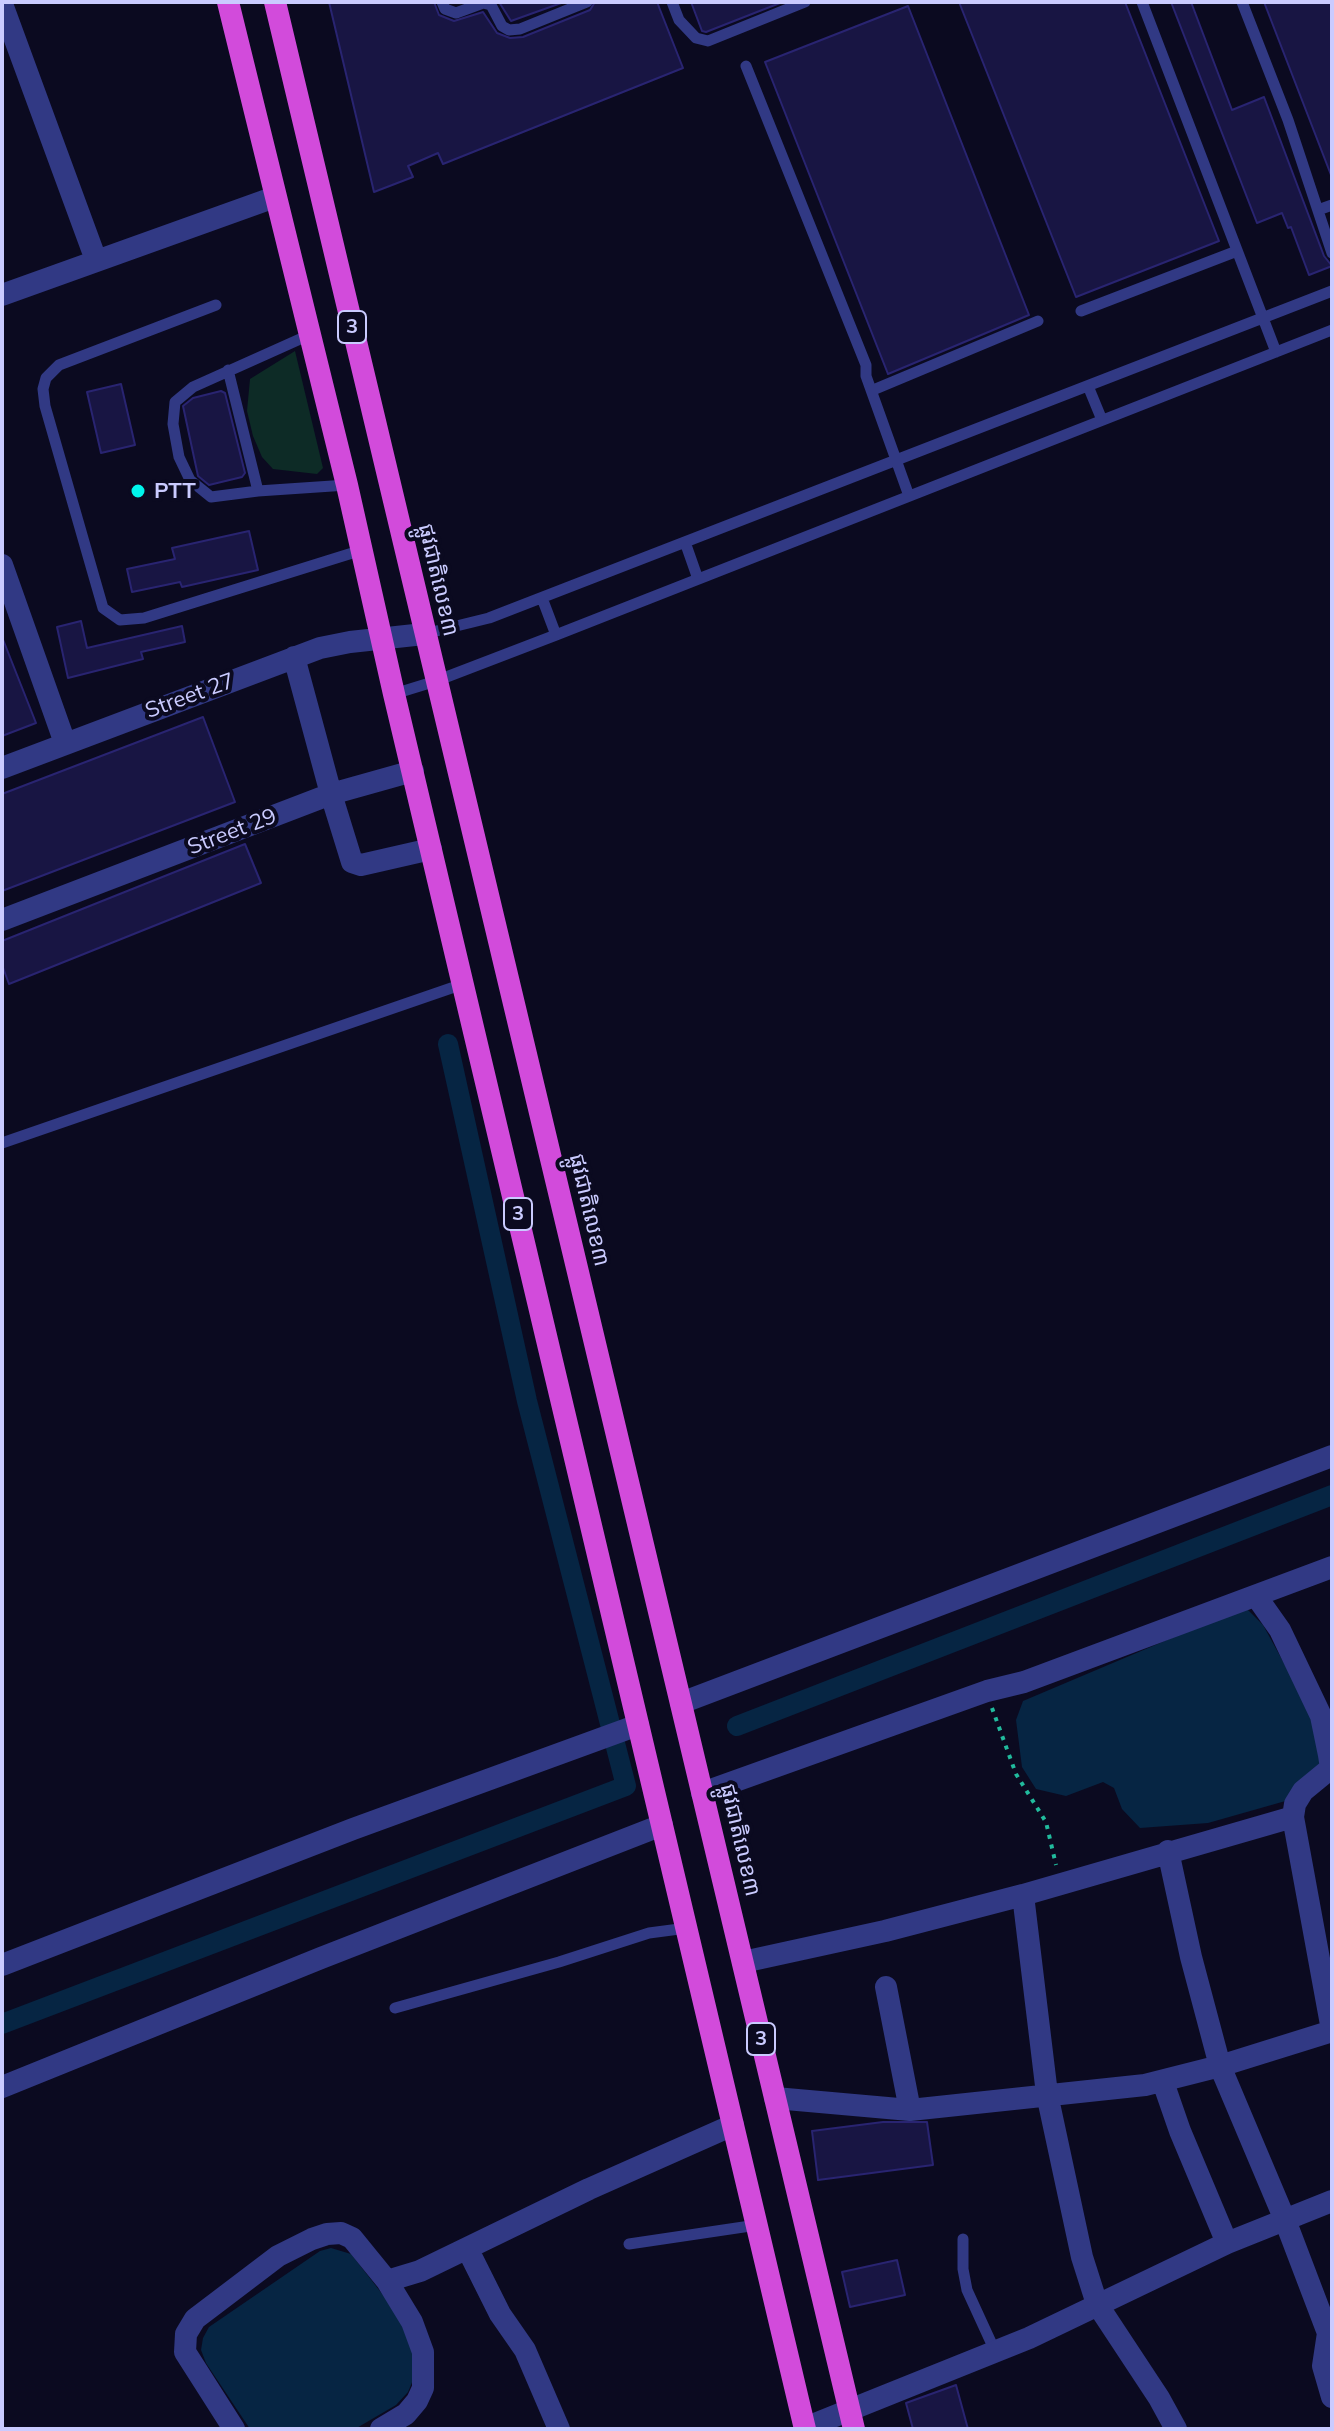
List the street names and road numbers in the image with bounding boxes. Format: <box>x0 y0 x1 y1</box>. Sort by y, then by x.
road number: 3 <box>338 311 366 343</box>
street label: ផ្លូវជាតិលេខ៣ <box>412 521 464 639</box>
street label: Street 27 <box>142 668 238 724</box>
street label: Street 29 <box>184 803 280 861</box>
street label: ផ្លូវជាតិលេខ៣ <box>563 1151 615 1269</box>
road number: 3 <box>504 1198 532 1230</box>
street label: ផ្លូវជាតិលេខ៣ <box>714 1781 766 1899</box>
road number: 3 <box>747 2023 775 2055</box>

